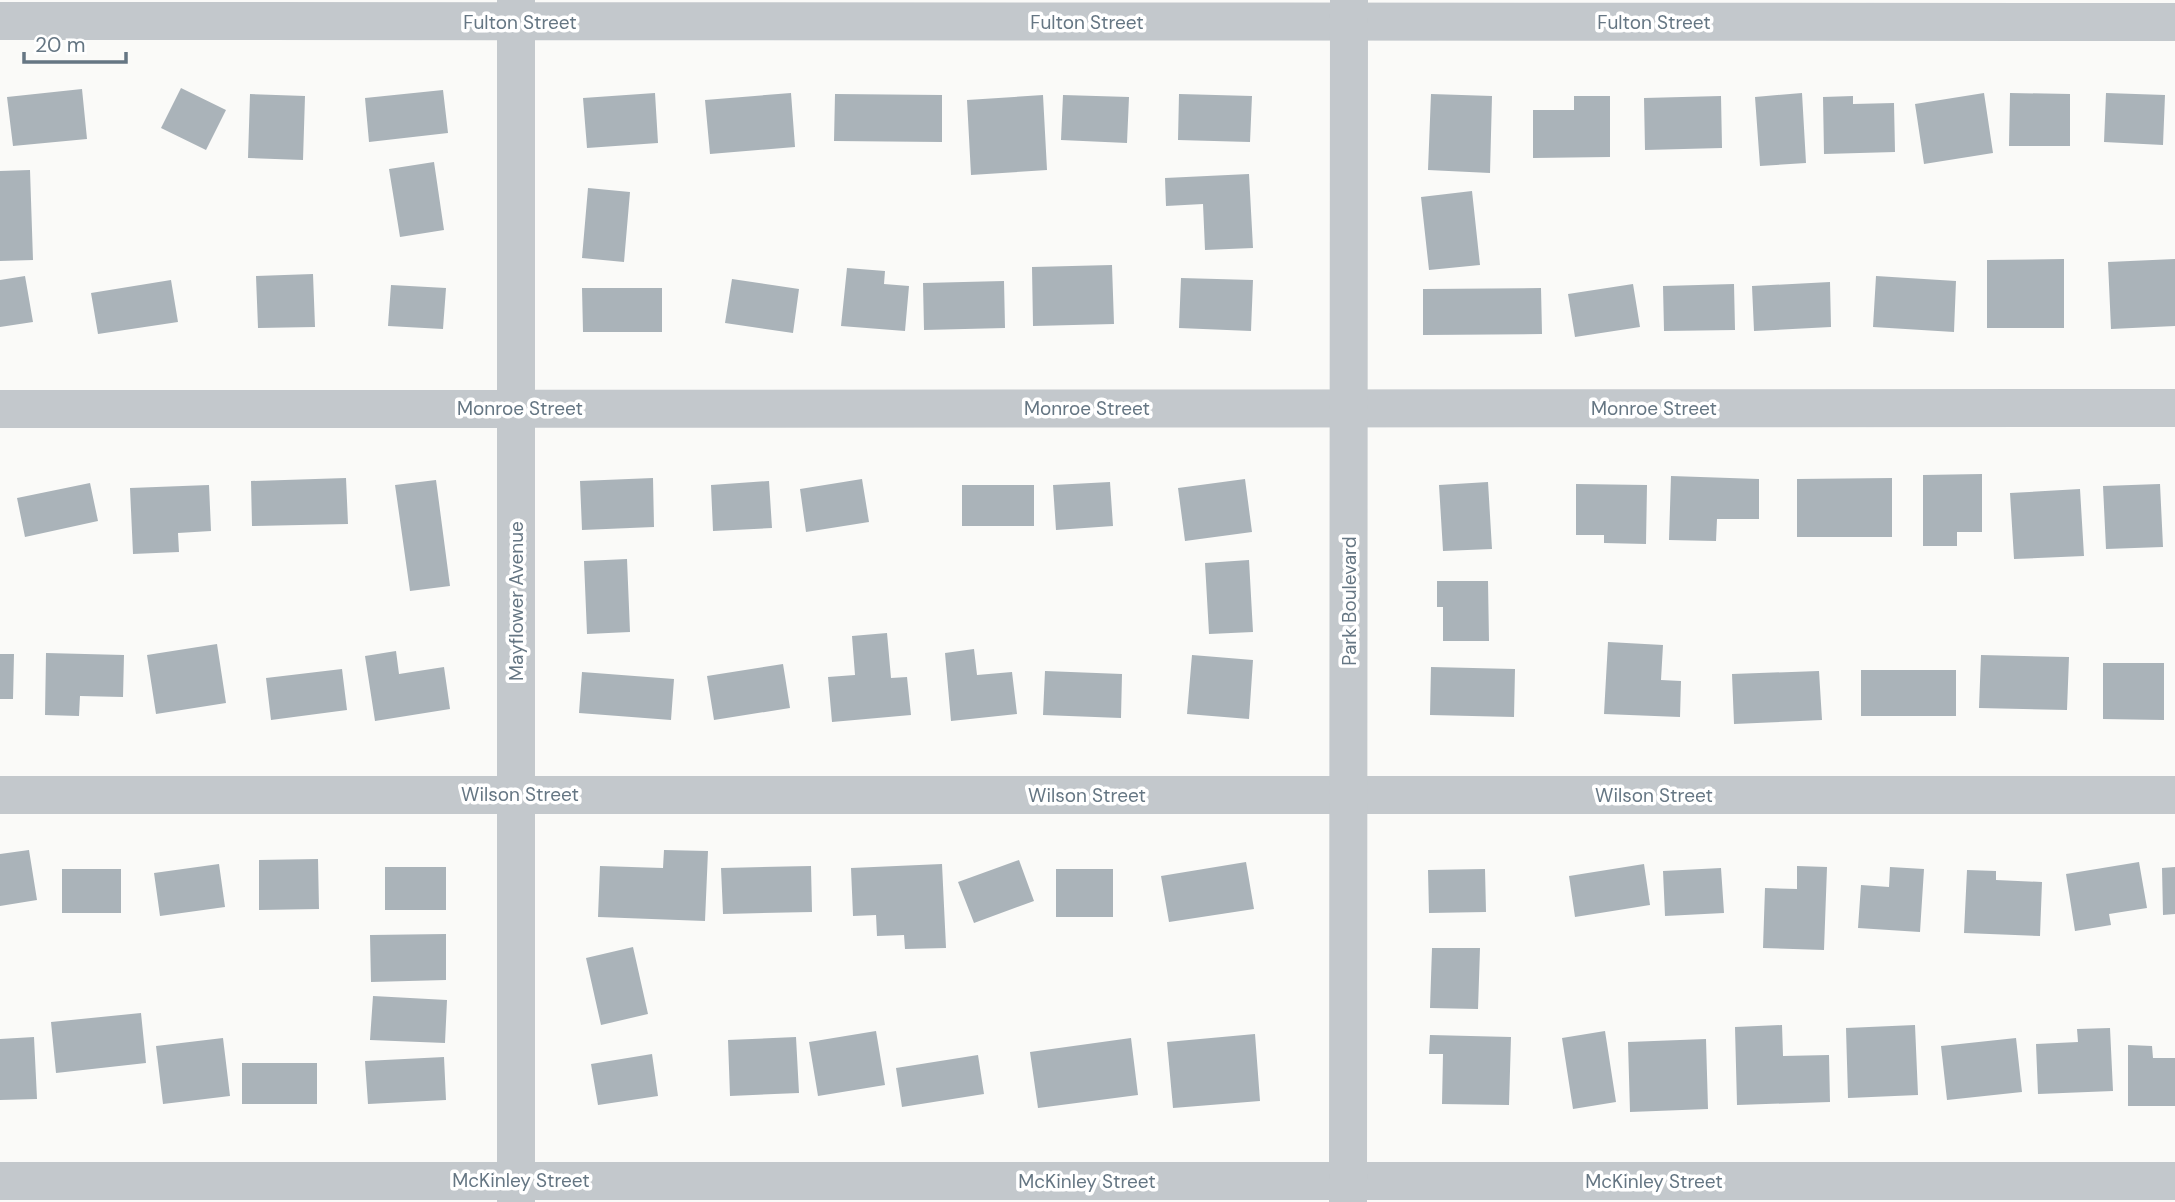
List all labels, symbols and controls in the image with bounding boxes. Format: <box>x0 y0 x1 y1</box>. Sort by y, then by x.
street label: Fulton Street <box>463 10 577 35</box>
street label: Fulton Street <box>1030 10 1144 35</box>
street label: Fulton Street <box>1597 10 1711 35</box>
scale bar <box>24 21 126 65</box>
text: 20 m <box>35 31 86 59</box>
street label: Monroe Street <box>457 396 583 421</box>
street label: Monroe Street <box>1024 396 1150 421</box>
street label: Monroe Street <box>1591 396 1717 421</box>
street label: Mayflower Avenue <box>504 521 529 681</box>
street label: Park Boulevard <box>1337 536 1362 666</box>
street label: Wilson Street <box>461 782 579 807</box>
street label: Wilson Street <box>1028 783 1146 808</box>
street label: Wilson Street <box>1595 783 1713 808</box>
street label: McKinley Street <box>452 1168 590 1193</box>
street label: McKinley Street <box>1018 1169 1156 1194</box>
street label: McKinley Street <box>1585 1169 1723 1194</box>

